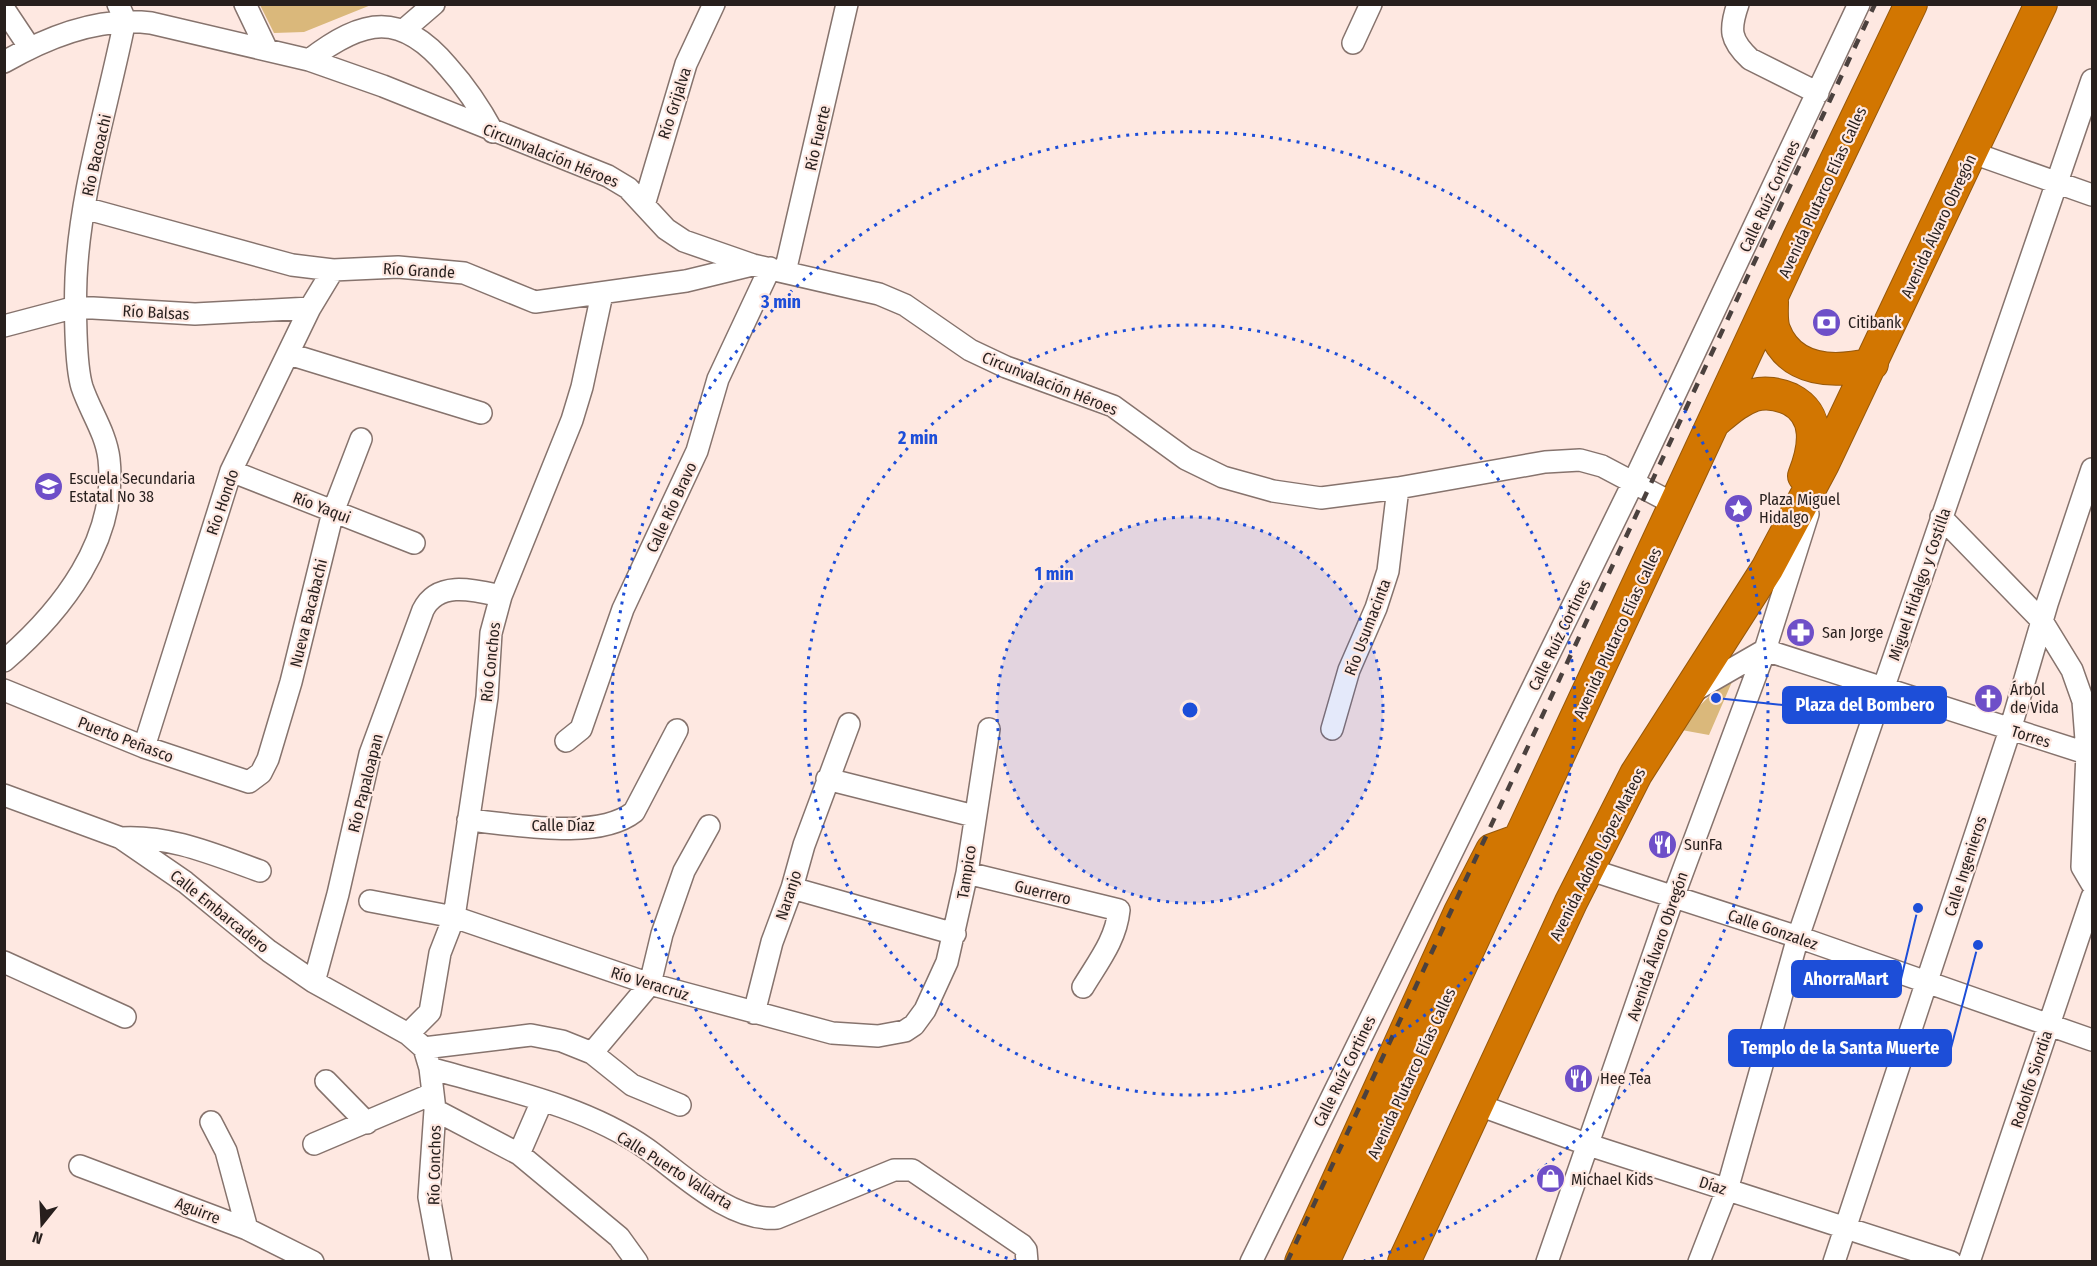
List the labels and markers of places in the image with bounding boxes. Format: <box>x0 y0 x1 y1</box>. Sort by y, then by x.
bank icon: Citibank <box>1811 306 1843 338</box>
place label: Citibank <box>1848 313 1902 332</box>
place label: Escuela Secundaria Estatal No 38 <box>69 469 195 506</box>
school or university icon: Escuela Secundaria Estatal No 38 <box>32 471 64 503</box>
place label: Plaza Miguel Hidalgo <box>1759 490 1840 527</box>
place icon: Plaza Miguel Hidalgo <box>1722 492 1754 524</box>
pharmacy icon: San Jorge <box>1785 616 1817 648</box>
place label: San Jorge <box>1822 623 1883 642</box>
place label: Árbol de Vida <box>2010 680 2059 717</box>
church icon: Árbol de Vida <box>1973 682 2005 714</box>
callout: Plaza del Bombero <box>1783 687 1946 723</box>
centre of rings <box>1180 700 1200 720</box>
restaurant icon: SunFa <box>1647 828 1679 860</box>
place label: SunFa <box>1684 835 1723 854</box>
callout: AhorraMart <box>1792 961 1901 997</box>
callout: Templo de la Santa Muerte <box>1729 1030 1951 1066</box>
restaurant icon: Hee Tea <box>1563 1062 1595 1094</box>
place label: Hee Tea <box>1600 1069 1652 1088</box>
shop icon: Michael Kids <box>1534 1163 1566 1195</box>
place label: Michael Kids <box>1571 1170 1653 1189</box>

